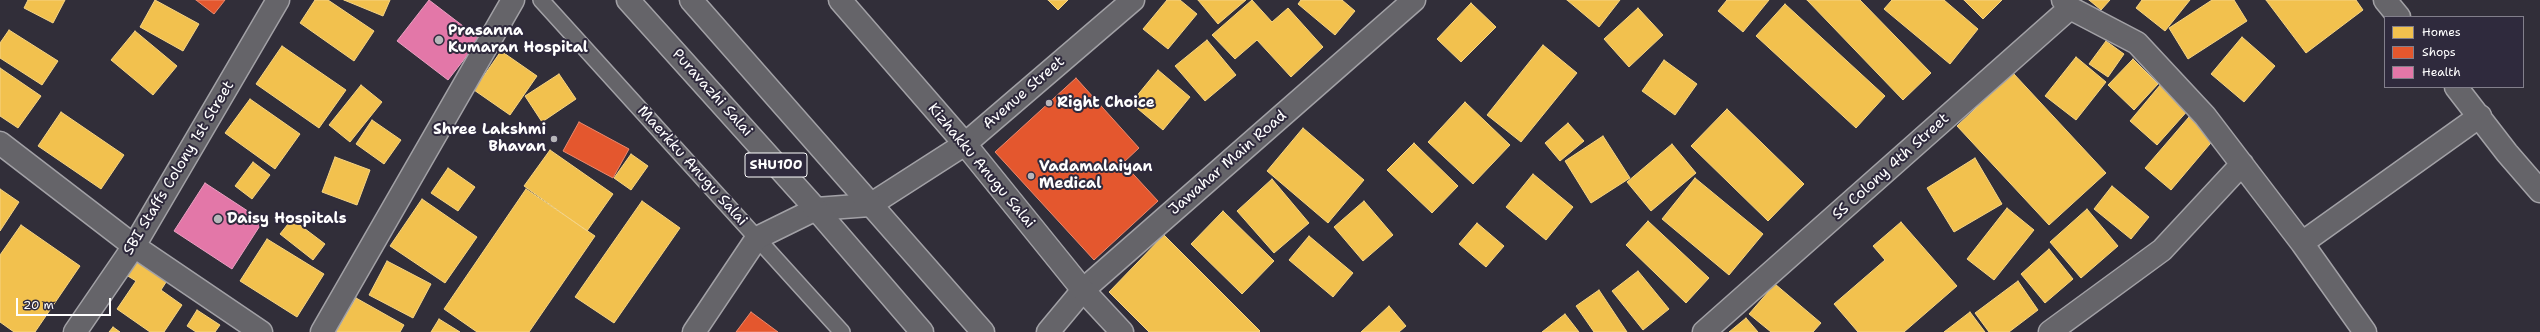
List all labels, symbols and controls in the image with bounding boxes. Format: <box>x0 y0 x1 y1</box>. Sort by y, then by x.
legend <box>2384 16 2524 88</box>
place label: Prasanna Kumaran Hospital <box>448 22 588 57</box>
text: Homes <box>2422 24 2461 40</box>
marker: Prasanna Kumaran Hospital <box>433 34 445 46</box>
text: Shops <box>2422 44 2456 60</box>
street label: Puravazhi Salai <box>668 46 756 140</box>
street label: Avenue Street <box>980 53 1068 133</box>
text: Health <box>2422 64 2461 80</box>
street label: SBI Staffs Colony 1st Street <box>120 78 238 258</box>
place label: Right Choice <box>1057 94 1155 112</box>
marker: Right Choice <box>1044 98 1054 108</box>
street label: Kizhakku Anugu Salai <box>924 100 1038 232</box>
street label: Maerkku Anugu Salai <box>633 102 751 230</box>
street label: Jawahar Main Road <box>1165 107 1291 219</box>
street label: SS Colony 4th Street <box>1829 110 1953 224</box>
place label: Shree Lakshmi Bhavan <box>433 121 546 156</box>
marker: Shree Lakshmi Bhavan <box>549 134 559 144</box>
road number: SHU100 <box>745 153 807 177</box>
place label: Vadamalaiyan Medical <box>1039 158 1152 193</box>
marker: Vadamalaiyan Medical <box>1026 171 1036 181</box>
place label: Daisy Hospitals <box>227 210 347 228</box>
marker: Daisy Hospitals <box>212 213 224 225</box>
scale bar <box>18 290 113 316</box>
text: 20 m <box>23 297 54 313</box>

